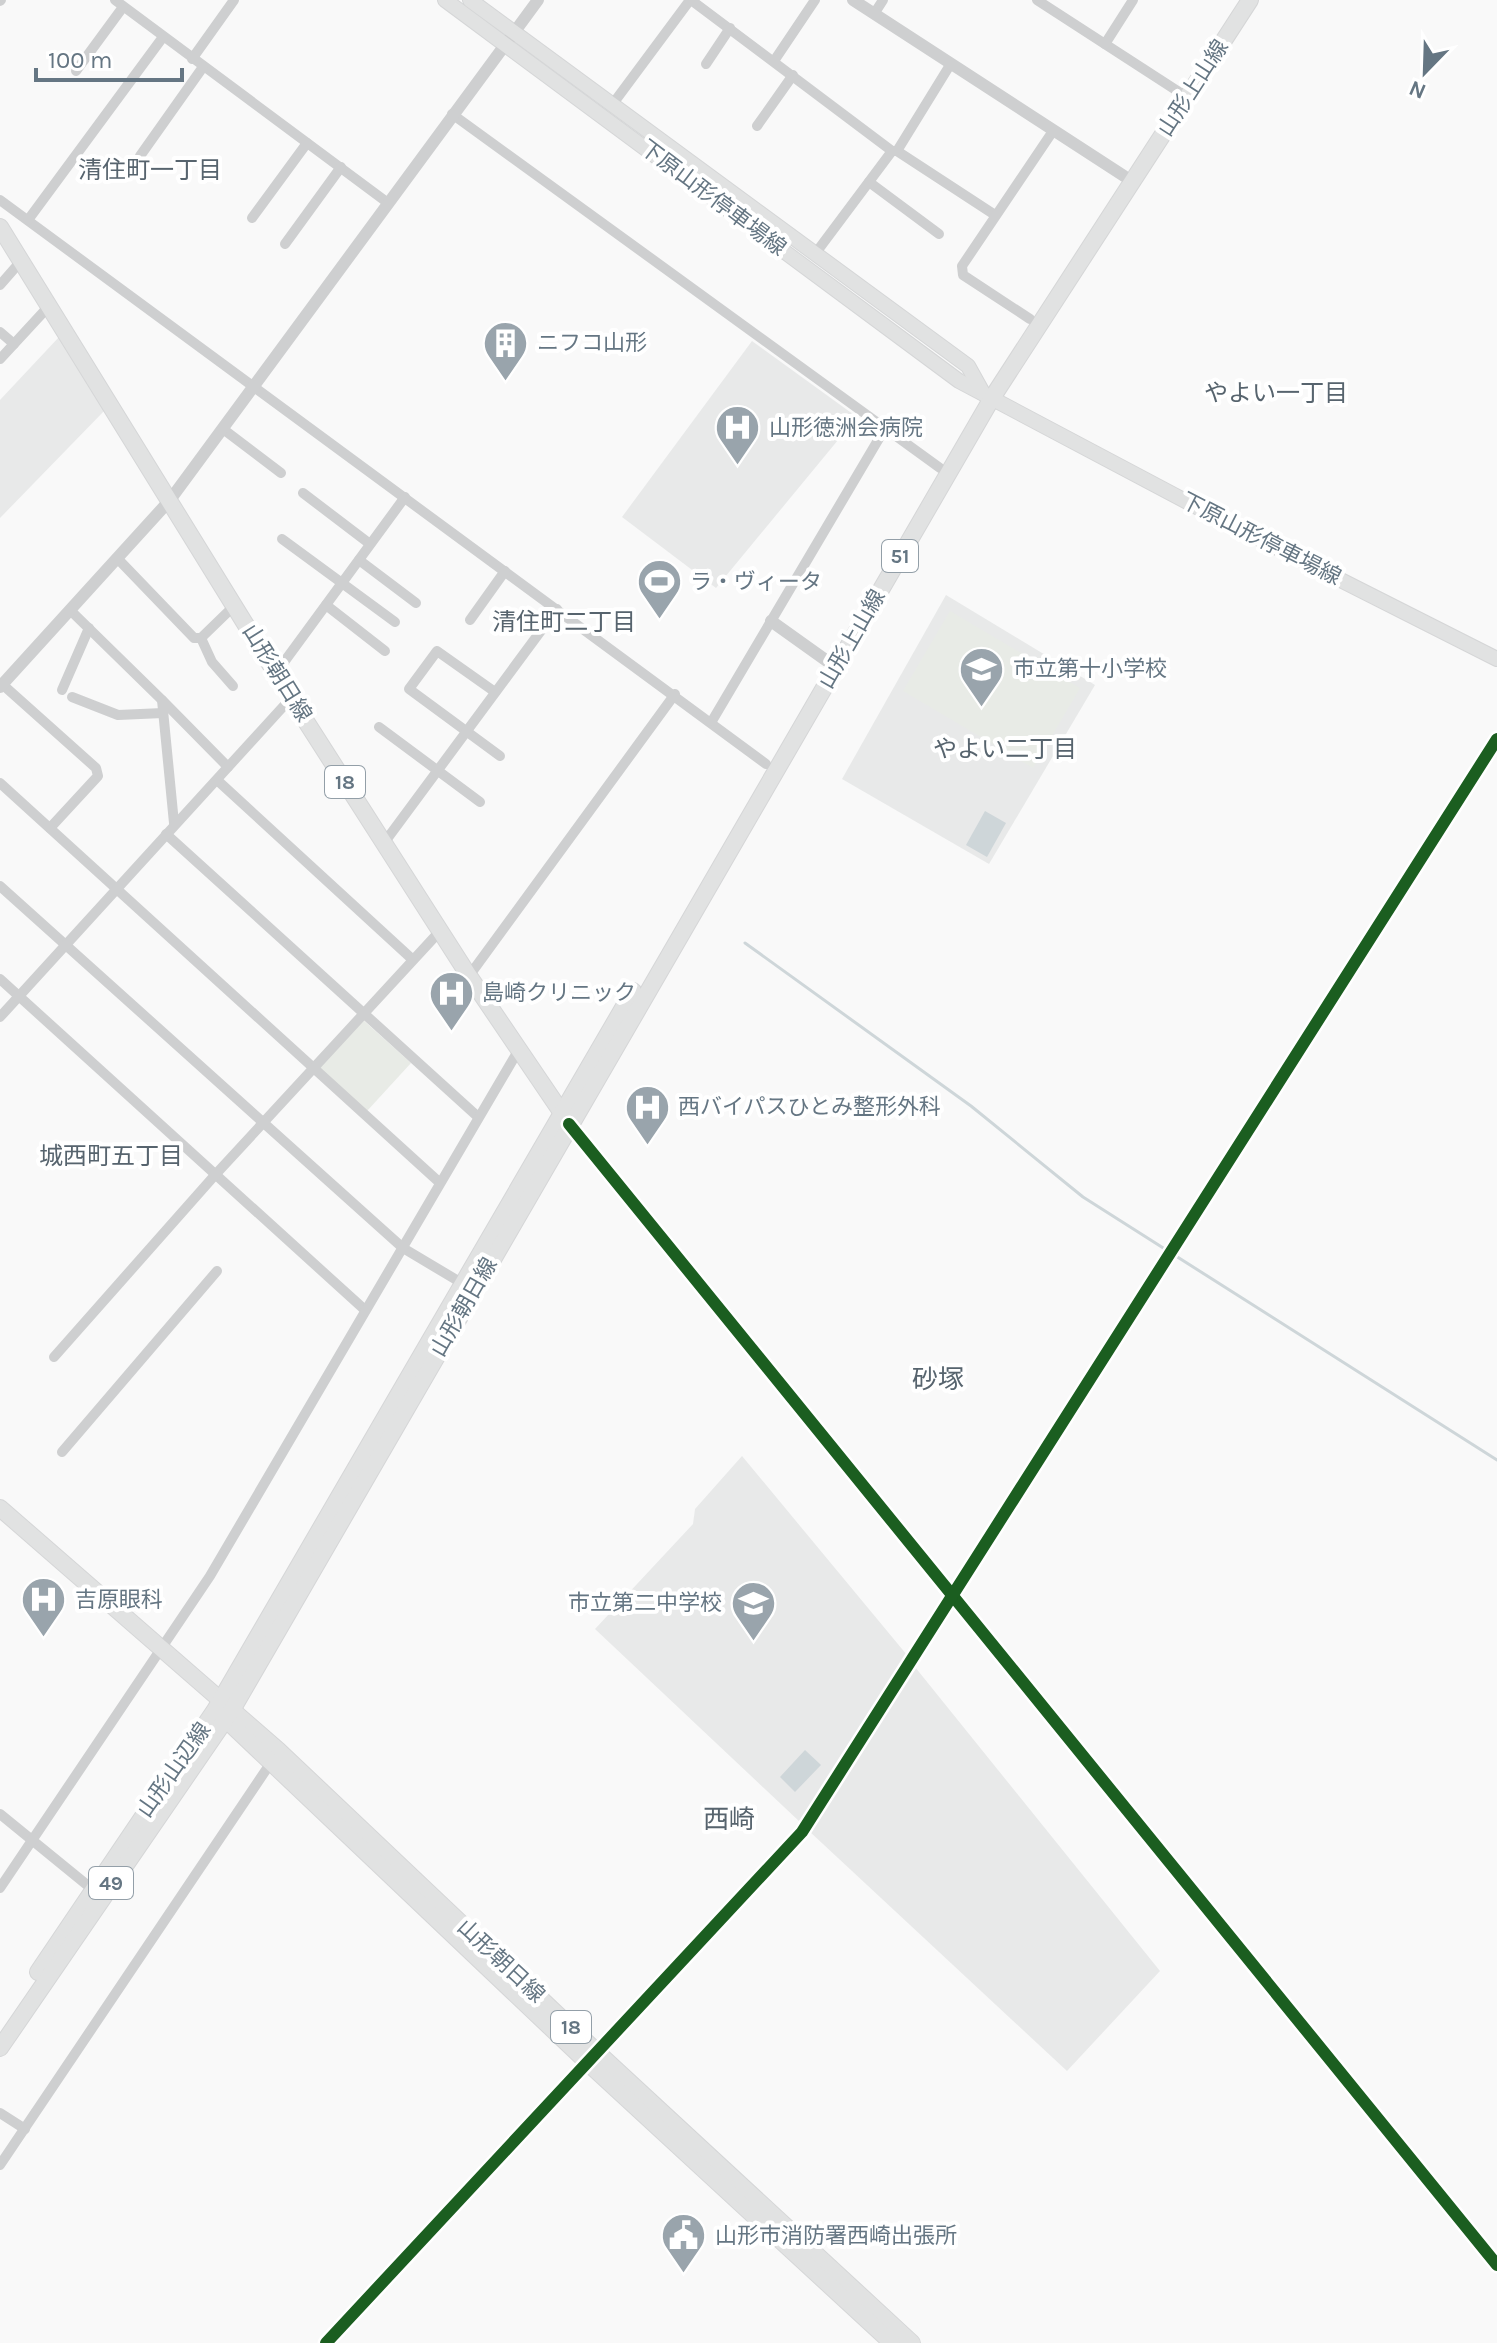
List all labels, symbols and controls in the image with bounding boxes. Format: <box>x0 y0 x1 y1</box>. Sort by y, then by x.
scale bar <box>36 32 182 82</box>
north arrow <box>1385 32 1465 112</box>
street label: 山形上山線 <box>1152 35 1234 141</box>
text: 100 m <box>48 46 113 74</box>
text: N <box>1405 74 1430 105</box>
street label: 下原山形停車場線 <box>635 135 791 261</box>
district label: 清住町一丁目 <box>78 156 222 184</box>
building icon: ニフコ山形 <box>482 319 530 382</box>
place label: ニフコ山形 <box>537 330 647 356</box>
district label: やよい一丁目 <box>1204 379 1348 407</box>
hospital icon: 山形徳洲会病院 <box>714 404 762 467</box>
place label: 山形徳洲会病院 <box>769 415 923 441</box>
street label: 下原山形停車場線 <box>1177 487 1345 591</box>
road number: 51 <box>882 540 918 572</box>
sports icon: ラ・ヴィータ <box>635 558 683 621</box>
place label: ラ・ヴィータ <box>690 569 822 595</box>
street label: 山形上山線 <box>813 585 891 693</box>
district label: 清住町二丁目 <box>492 608 636 636</box>
street label: 山形朝日線 <box>237 619 317 727</box>
school or university icon: 市立第十小学校 <box>958 645 1006 708</box>
place label: 市立第十小学校 <box>1013 656 1167 682</box>
district label: やよい二丁目 <box>933 735 1077 763</box>
road number: 18 <box>325 766 365 798</box>
hospital icon: 島崎クリニック <box>427 969 475 1032</box>
place label: 島崎クリニック <box>482 980 636 1006</box>
hospital icon: 西バイパスひとみ整形外科 <box>623 1083 671 1146</box>
place label: 西バイパスひとみ整形外科 <box>678 1094 941 1120</box>
district label: 城西町五丁目 <box>39 1142 183 1170</box>
street label: 山形朝日線 <box>425 1253 503 1361</box>
district label: 砂塚 <box>912 1364 964 1395</box>
hospital icon: 吉原眼科 <box>20 1576 68 1639</box>
school or university icon: 市立第二中学校 <box>729 1579 777 1642</box>
place label: 吉原眼科 <box>75 1587 163 1613</box>
place label: 市立第二中学校 <box>568 1590 722 1616</box>
street label: 山形山辺線 <box>132 1717 216 1823</box>
district label: 西崎 <box>703 1804 755 1835</box>
road number: 49 <box>89 1867 133 1899</box>
street label: 山形朝日線 <box>452 1914 550 2008</box>
road number: 18 <box>551 2011 591 2043</box>
public building icon: 山形市消防署西崎出張所 <box>660 2212 708 2275</box>
place label: 山形市消防署西崎出張所 <box>715 2223 957 2249</box>

